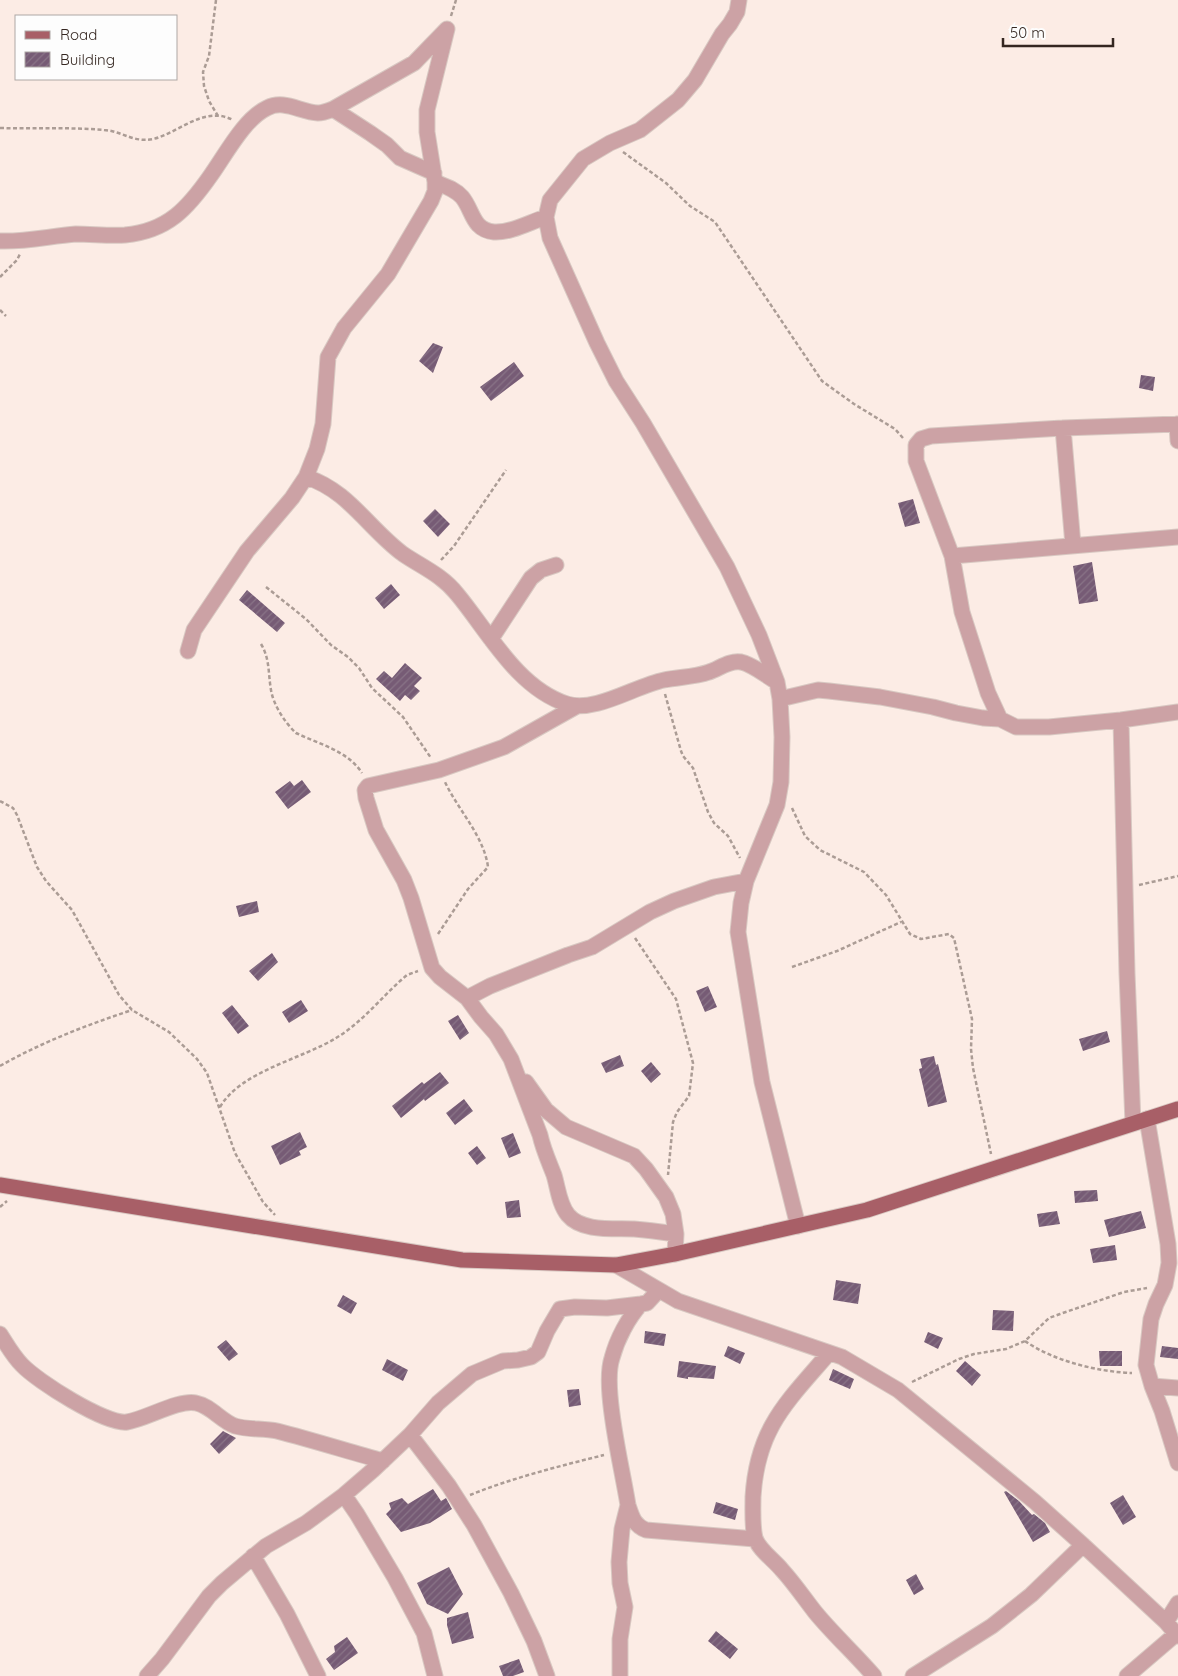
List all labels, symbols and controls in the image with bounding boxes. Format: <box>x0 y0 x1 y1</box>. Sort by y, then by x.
legend <box>15 15 178 80</box>
scale bar <box>1003 15 1113 47</box>
text: 50 m <box>1010 23 1045 42</box>
text: Road <box>60 25 97 44</box>
text: Building <box>60 50 115 69</box>

